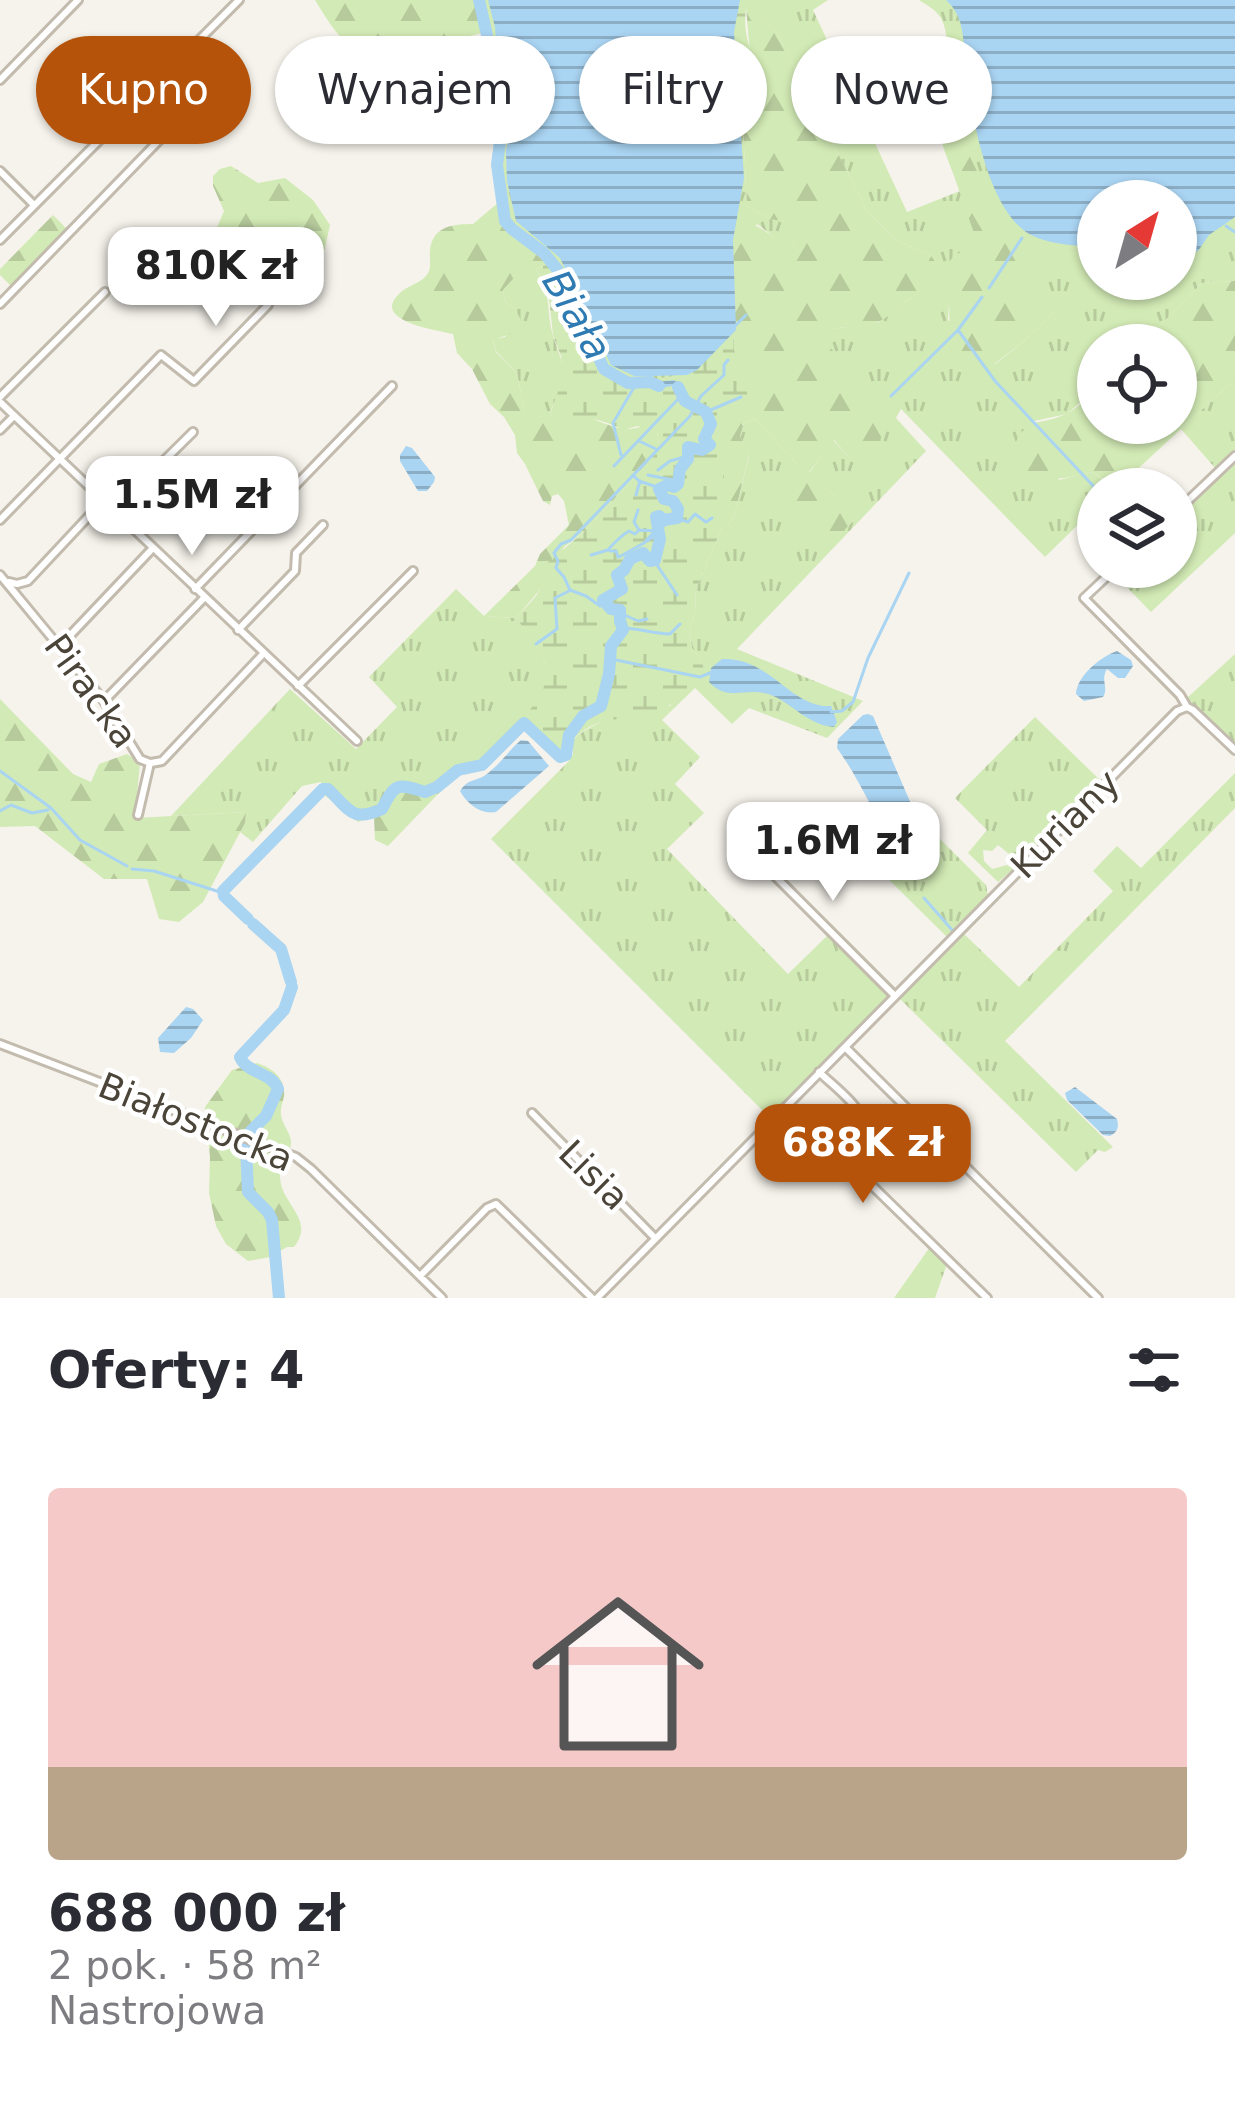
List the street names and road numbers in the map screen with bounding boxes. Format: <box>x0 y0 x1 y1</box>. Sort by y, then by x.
street label: Piracka <box>36 626 146 756</box>
street label: Kuriany <box>1003 762 1127 886</box>
street label: Białostocka <box>93 1064 299 1180</box>
street label: Lisia <box>551 1132 637 1218</box>

